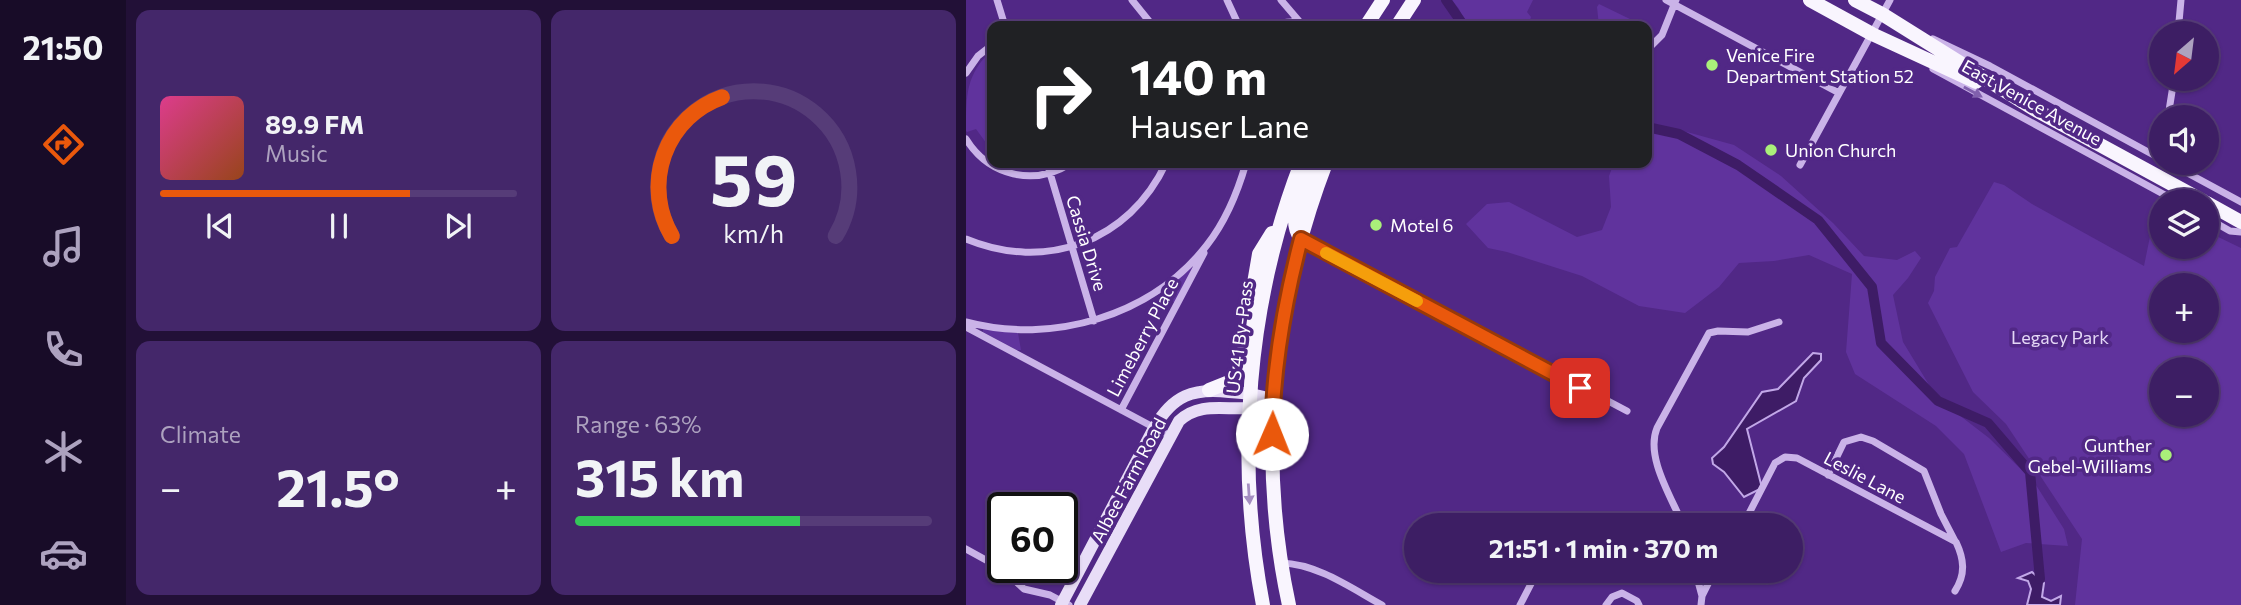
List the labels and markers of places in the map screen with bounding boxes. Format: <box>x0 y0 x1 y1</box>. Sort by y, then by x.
place label: Venice Fire Department Station 52 <box>1726 44 1914 87</box>
marker: Venice Fire Department Station 52 <box>1704 57 1720 73</box>
place label: Union Church <box>1785 139 1896 161</box>
marker: Union Church <box>1763 142 1779 158</box>
place label: Motel 6 <box>1390 214 1454 236</box>
marker: Motel 6 <box>1368 217 1384 233</box>
pin <box>1550 358 1610 418</box>
place label: Gunther Gebel-Williams <box>2028 434 2152 477</box>
marker: Gunther Gebel-Williams <box>2158 447 2174 463</box>

